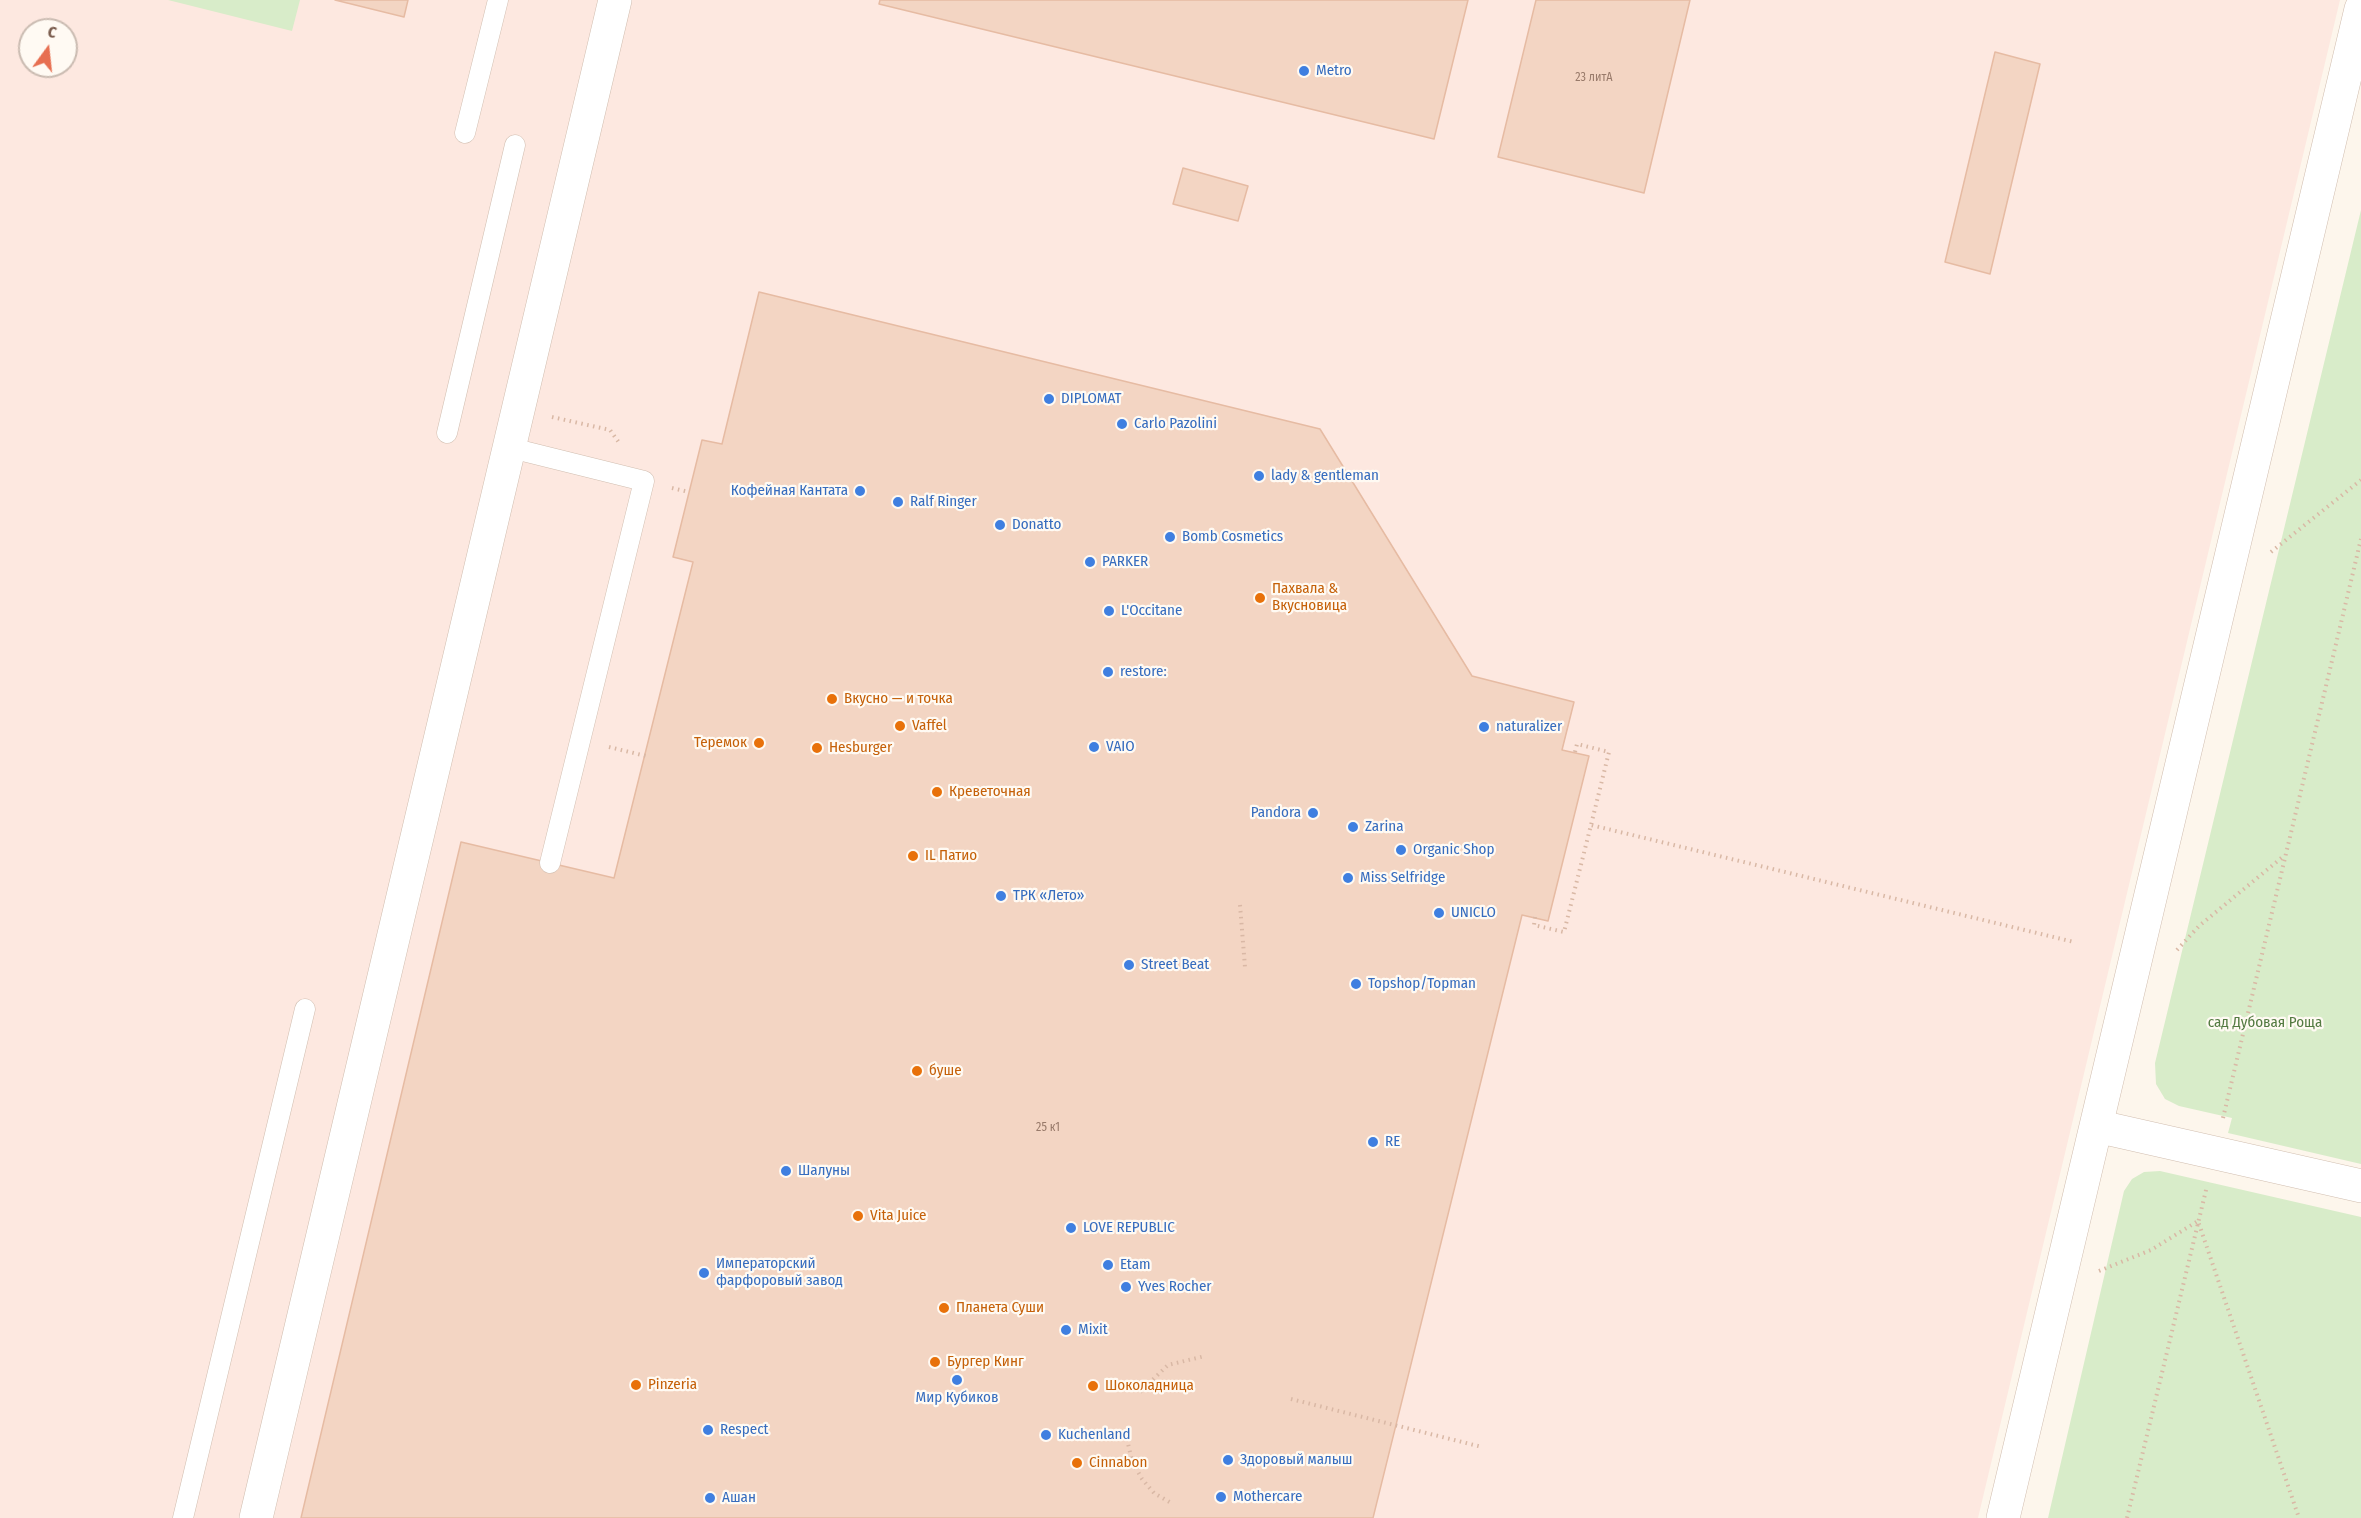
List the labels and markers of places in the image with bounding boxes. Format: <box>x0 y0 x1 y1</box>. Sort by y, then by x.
place label: Metro <box>1316 62 1352 80</box>
marker: Metro <box>1297 64 1311 78</box>
place label: DIPLOMAT <box>1061 390 1122 408</box>
marker: DIPLOMAT <box>1042 392 1056 406</box>
place label: Carlo Pazolini <box>1134 415 1217 433</box>
marker: Carlo Pazolini <box>1115 417 1129 431</box>
place label: lady & gentleman <box>1271 467 1379 485</box>
marker: lady & gentleman <box>1252 469 1266 483</box>
place label: Кофейная Кантата <box>731 482 848 500</box>
marker: Кофейная Кантата <box>853 484 867 498</box>
place label: Ralf Ringer <box>910 493 977 511</box>
marker: Ralf Ringer <box>891 495 905 509</box>
place label: Donatto <box>1012 516 1061 534</box>
marker: Donatto <box>993 518 1007 532</box>
place label: Bomb Cosmetics <box>1182 528 1283 546</box>
marker: Bomb Cosmetics <box>1163 530 1177 544</box>
place label: PARKER <box>1102 553 1148 571</box>
marker: PARKER <box>1083 555 1097 569</box>
place label: Пахвала & Вкусновица <box>1272 580 1347 615</box>
marker: Пахвала & Вкусновица <box>1253 591 1267 605</box>
place label: L'Occitane <box>1121 602 1182 620</box>
marker: L'Occitane <box>1102 604 1116 618</box>
place label: restore: <box>1120 663 1167 681</box>
marker: restore: <box>1101 665 1115 679</box>
place label: Вкусно — и точка <box>844 690 953 708</box>
marker: Вкусно — и точка <box>825 692 839 706</box>
place label: Vaffel <box>912 717 947 735</box>
place label: naturalizer <box>1496 718 1562 736</box>
marker: Vaffel <box>893 719 907 733</box>
marker: naturalizer <box>1477 720 1491 734</box>
place label: Теремок <box>694 734 747 752</box>
marker: Теремок <box>752 736 766 750</box>
place label: VAIO <box>1106 738 1135 756</box>
place label: Hesburger <box>829 739 892 757</box>
marker: VAIO <box>1087 740 1101 754</box>
marker: Hesburger <box>810 741 824 755</box>
place label: Креветочная <box>949 783 1031 801</box>
marker: Креветочная <box>930 785 944 799</box>
place label: Pandora <box>1251 804 1301 822</box>
marker: Pandora <box>1306 806 1320 820</box>
place label: Zarina <box>1365 818 1403 836</box>
marker: Zarina <box>1346 820 1360 834</box>
place label: Organic Shop <box>1413 841 1494 859</box>
marker: Organic Shop <box>1394 843 1408 857</box>
place label: IL Патио <box>925 847 977 865</box>
marker: IL Патио <box>906 849 920 863</box>
place label: Miss Selfridge <box>1360 869 1445 887</box>
marker: Miss Selfridge <box>1341 871 1355 885</box>
place label: ТРК «Лето» <box>1013 887 1085 905</box>
marker: ТРК «Лето» <box>994 889 1008 903</box>
place label: UNICLO <box>1451 904 1496 922</box>
marker: UNICLO <box>1432 906 1446 920</box>
place label: Street Beat <box>1141 956 1209 974</box>
marker: Street Beat <box>1122 958 1136 972</box>
place label: Topshop/Topman <box>1368 975 1476 993</box>
marker: Topshop/Topman <box>1349 977 1363 991</box>
place label: буше <box>929 1062 962 1080</box>
marker: буше <box>910 1064 924 1078</box>
place label: RE <box>1385 1133 1400 1151</box>
marker: RE <box>1366 1135 1380 1149</box>
place label: Шалуны <box>798 1162 850 1180</box>
marker: Шалуны <box>779 1164 793 1178</box>
place label: Vita Juice <box>870 1207 926 1225</box>
marker: Vita Juice <box>851 1209 865 1223</box>
place label: LOVE REPUBLIC <box>1083 1219 1175 1237</box>
marker: LOVE REPUBLIC <box>1064 1221 1078 1235</box>
place label: Императорский фарфоровый завод <box>716 1255 843 1290</box>
place label: Etam <box>1120 1256 1151 1274</box>
marker: Etam <box>1101 1258 1115 1272</box>
marker: Императорский фарфоровый завод <box>697 1266 711 1280</box>
place label: Yves Rocher <box>1138 1278 1212 1296</box>
marker: Yves Rocher <box>1119 1280 1133 1294</box>
place label: Планета Суши <box>956 1299 1044 1317</box>
marker: Планета Суши <box>937 1301 951 1315</box>
place label: Mixit <box>1078 1321 1108 1339</box>
marker: Mixit <box>1059 1323 1073 1337</box>
place label: Бургер Кинг <box>947 1353 1024 1371</box>
marker: Бургер Кинг <box>928 1355 942 1369</box>
marker: Мир Кубиков <box>950 1373 964 1387</box>
place label: Pinzeria <box>648 1376 697 1394</box>
place label: Шоколадница <box>1105 1377 1194 1395</box>
marker: Pinzeria <box>629 1378 643 1392</box>
marker: Шоколадница <box>1086 1379 1100 1393</box>
place label: Мир Кубиков <box>916 1389 998 1407</box>
place label: Respect <box>720 1421 768 1439</box>
marker: Respect <box>701 1423 715 1437</box>
place label: Kuchenland <box>1058 1426 1130 1444</box>
marker: Kuchenland <box>1039 1428 1053 1442</box>
place label: Здоровый малыш <box>1240 1451 1352 1469</box>
marker: Здоровый малыш <box>1221 1453 1235 1467</box>
place label: Cinnabon <box>1089 1454 1147 1472</box>
marker: Cinnabon <box>1070 1456 1084 1470</box>
place label: Mothercare <box>1233 1488 1302 1506</box>
place label: Ашан <box>722 1489 756 1507</box>
marker: Mothercare <box>1214 1490 1228 1504</box>
marker: Ашан <box>703 1491 717 1505</box>

